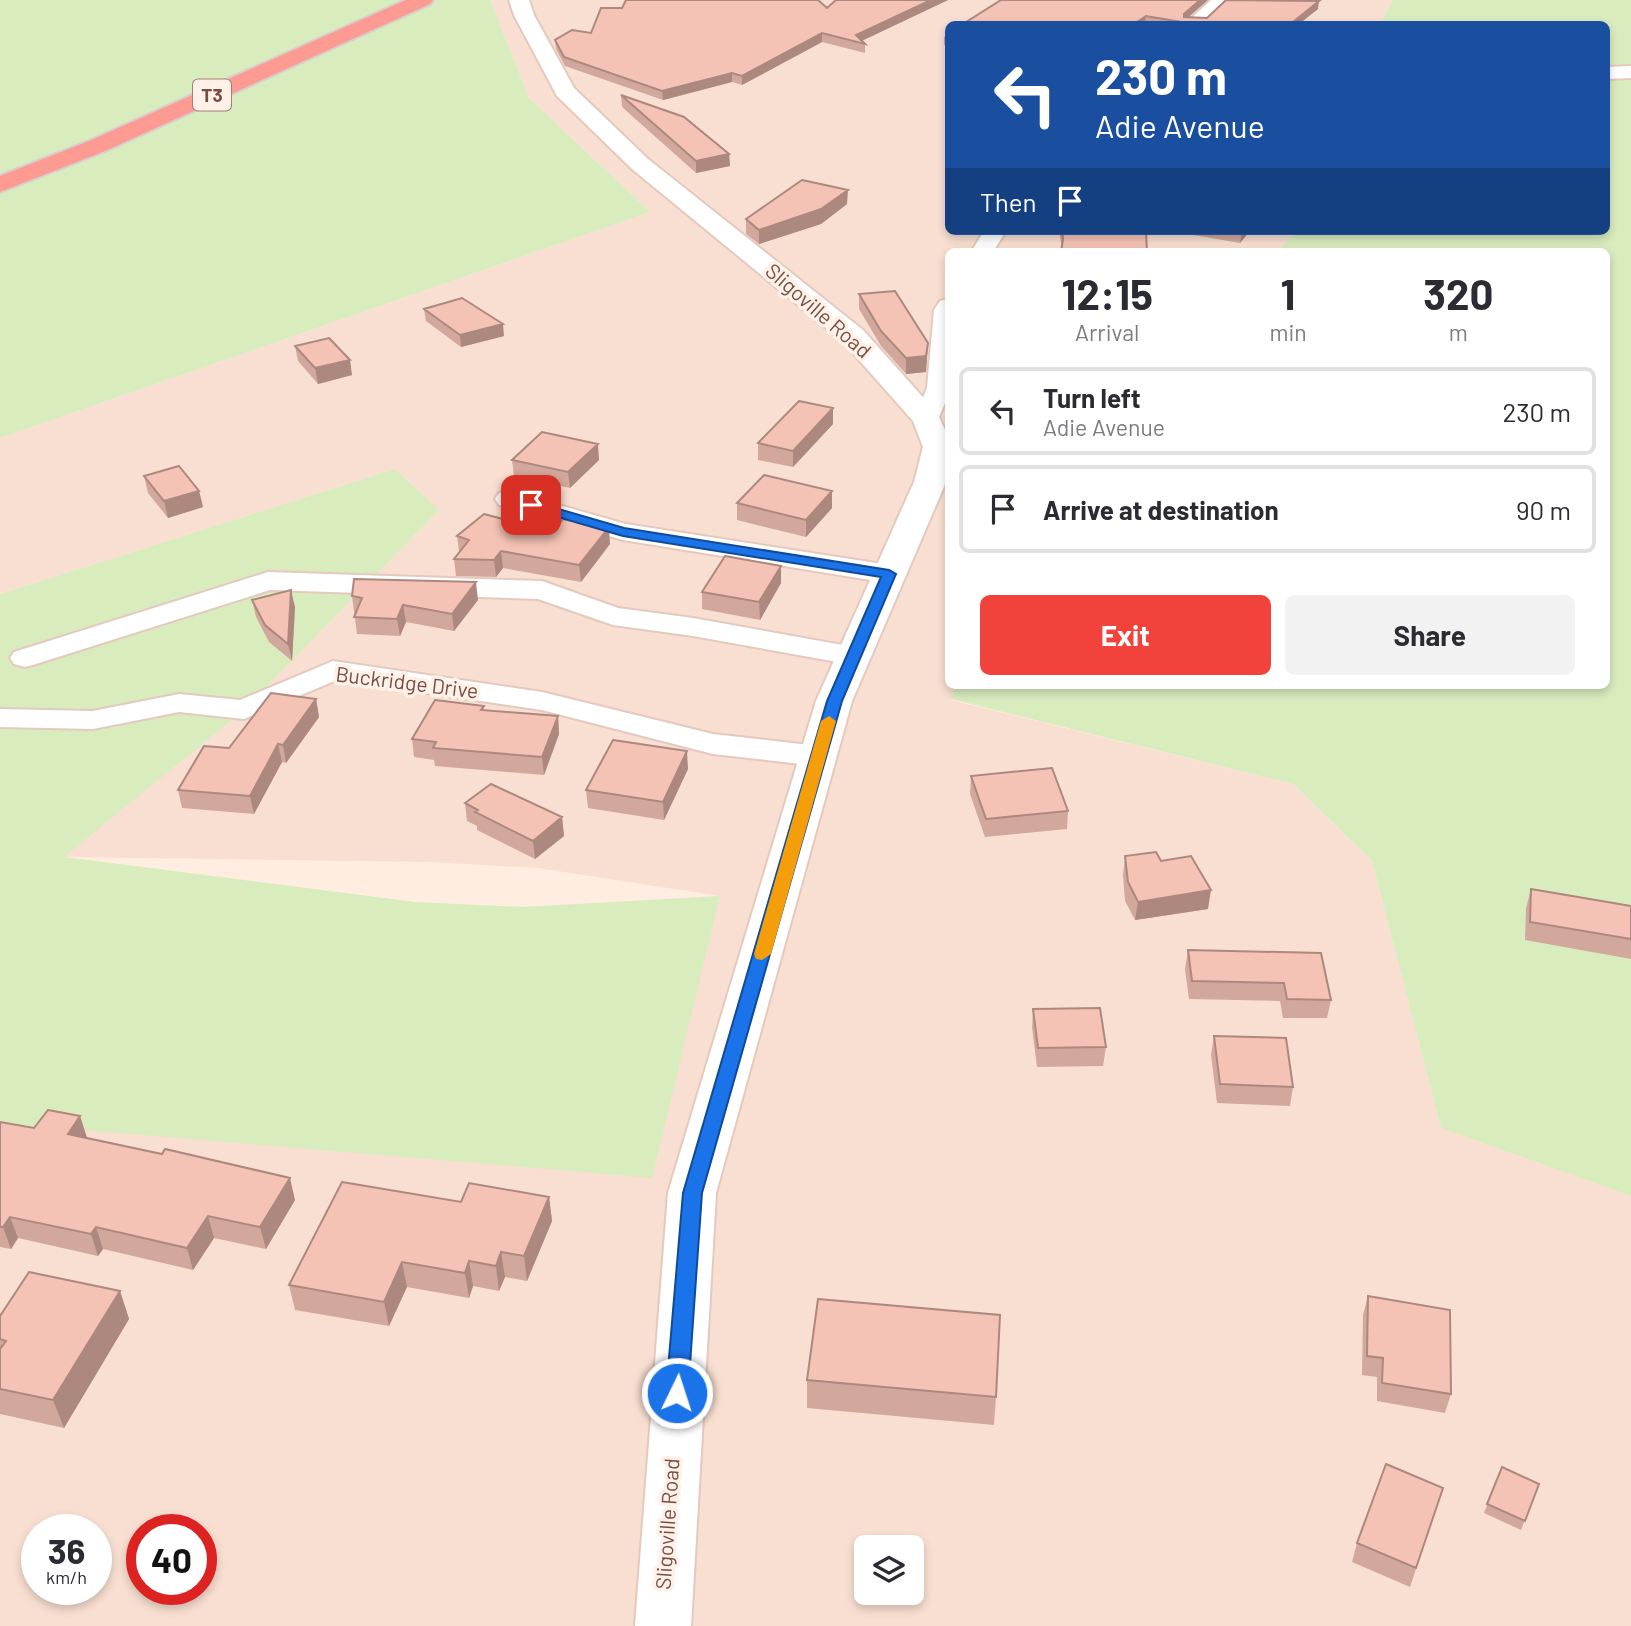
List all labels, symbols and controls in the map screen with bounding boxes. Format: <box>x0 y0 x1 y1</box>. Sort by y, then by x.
text: 230 m <box>1095 46 1227 105</box>
icon: left <box>980 49 1071 140</box>
road number: T3 <box>193 80 231 110</box>
text: Adie Avenue <box>1095 106 1265 144</box>
icon: arrive <box>1051 182 1089 220</box>
text: Then <box>980 186 1037 217</box>
street label: Sligoville Road <box>761 257 877 362</box>
text: 12:15 <box>1062 268 1153 318</box>
text: 1 <box>1281 268 1295 318</box>
text: 320 <box>1423 268 1493 318</box>
text: Arrival <box>1075 318 1139 346</box>
text: min <box>1269 318 1307 346</box>
text: m <box>1449 318 1468 346</box>
text: Turn left <box>1043 382 1141 413</box>
icon: left <box>984 392 1022 430</box>
text: 230 m <box>1502 396 1571 427</box>
text: Adie Avenue <box>1043 413 1165 441</box>
pin <box>501 475 561 535</box>
icon: arrive <box>512 486 550 524</box>
icon: arrive <box>984 490 1022 528</box>
text: Arrive at destination <box>1043 494 1279 525</box>
text: 90 m <box>1516 494 1571 525</box>
button: Exit <box>980 595 1271 675</box>
button: Share <box>1285 595 1575 675</box>
street label: Buckridge Drive <box>334 660 480 703</box>
position arrow <box>640 1356 714 1430</box>
street label: Sligoville Road <box>649 1457 684 1590</box>
speed limit sign: 40 <box>126 1514 217 1605</box>
text: 36 <box>48 1529 85 1571</box>
map controls <box>854 1535 924 1605</box>
button: layers <box>854 1535 924 1605</box>
text: km/h <box>46 1566 87 1588</box>

